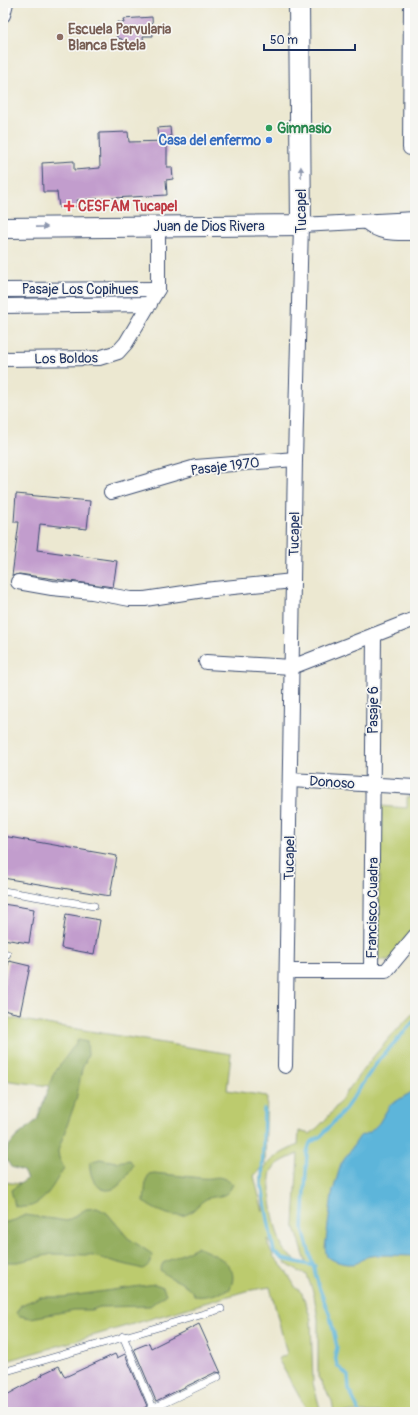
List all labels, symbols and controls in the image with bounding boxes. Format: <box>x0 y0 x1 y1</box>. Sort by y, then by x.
place label: Escuela Parvularia Blanca Estela <box>68 21 172 54</box>
scale bar <box>264 26 355 52</box>
marker: Escuela Parvularia Blanca Estela <box>55 32 65 42</box>
text: 50 m <box>270 33 298 48</box>
place label: Gimnasio <box>277 120 332 137</box>
marker: Gimnasio <box>264 123 274 133</box>
place label: Casa del enfermo <box>159 132 261 149</box>
marker: Casa del enfermo <box>264 135 274 145</box>
one-way arrow <box>297 166 304 178</box>
street label: Tucapel <box>293 189 310 233</box>
place label: CESFAM Tucapel <box>78 198 178 215</box>
marker: CESFAM Tucapel <box>63 200 75 212</box>
street label: Juan de Dios Rivera <box>153 218 265 235</box>
one-way arrow <box>36 224 49 230</box>
street label: Pasaje Los Copihues <box>22 281 139 298</box>
street label: Los Boldos <box>34 349 99 368</box>
street label: Pasaje 1970 <box>190 454 260 479</box>
street label: Tucapel <box>286 511 303 557</box>
street label: Pasaje 6 <box>365 686 382 734</box>
street label: Donoso <box>309 772 356 793</box>
street label: Tucapel <box>281 835 298 881</box>
street label: Francisco Cuadra <box>363 857 382 959</box>

